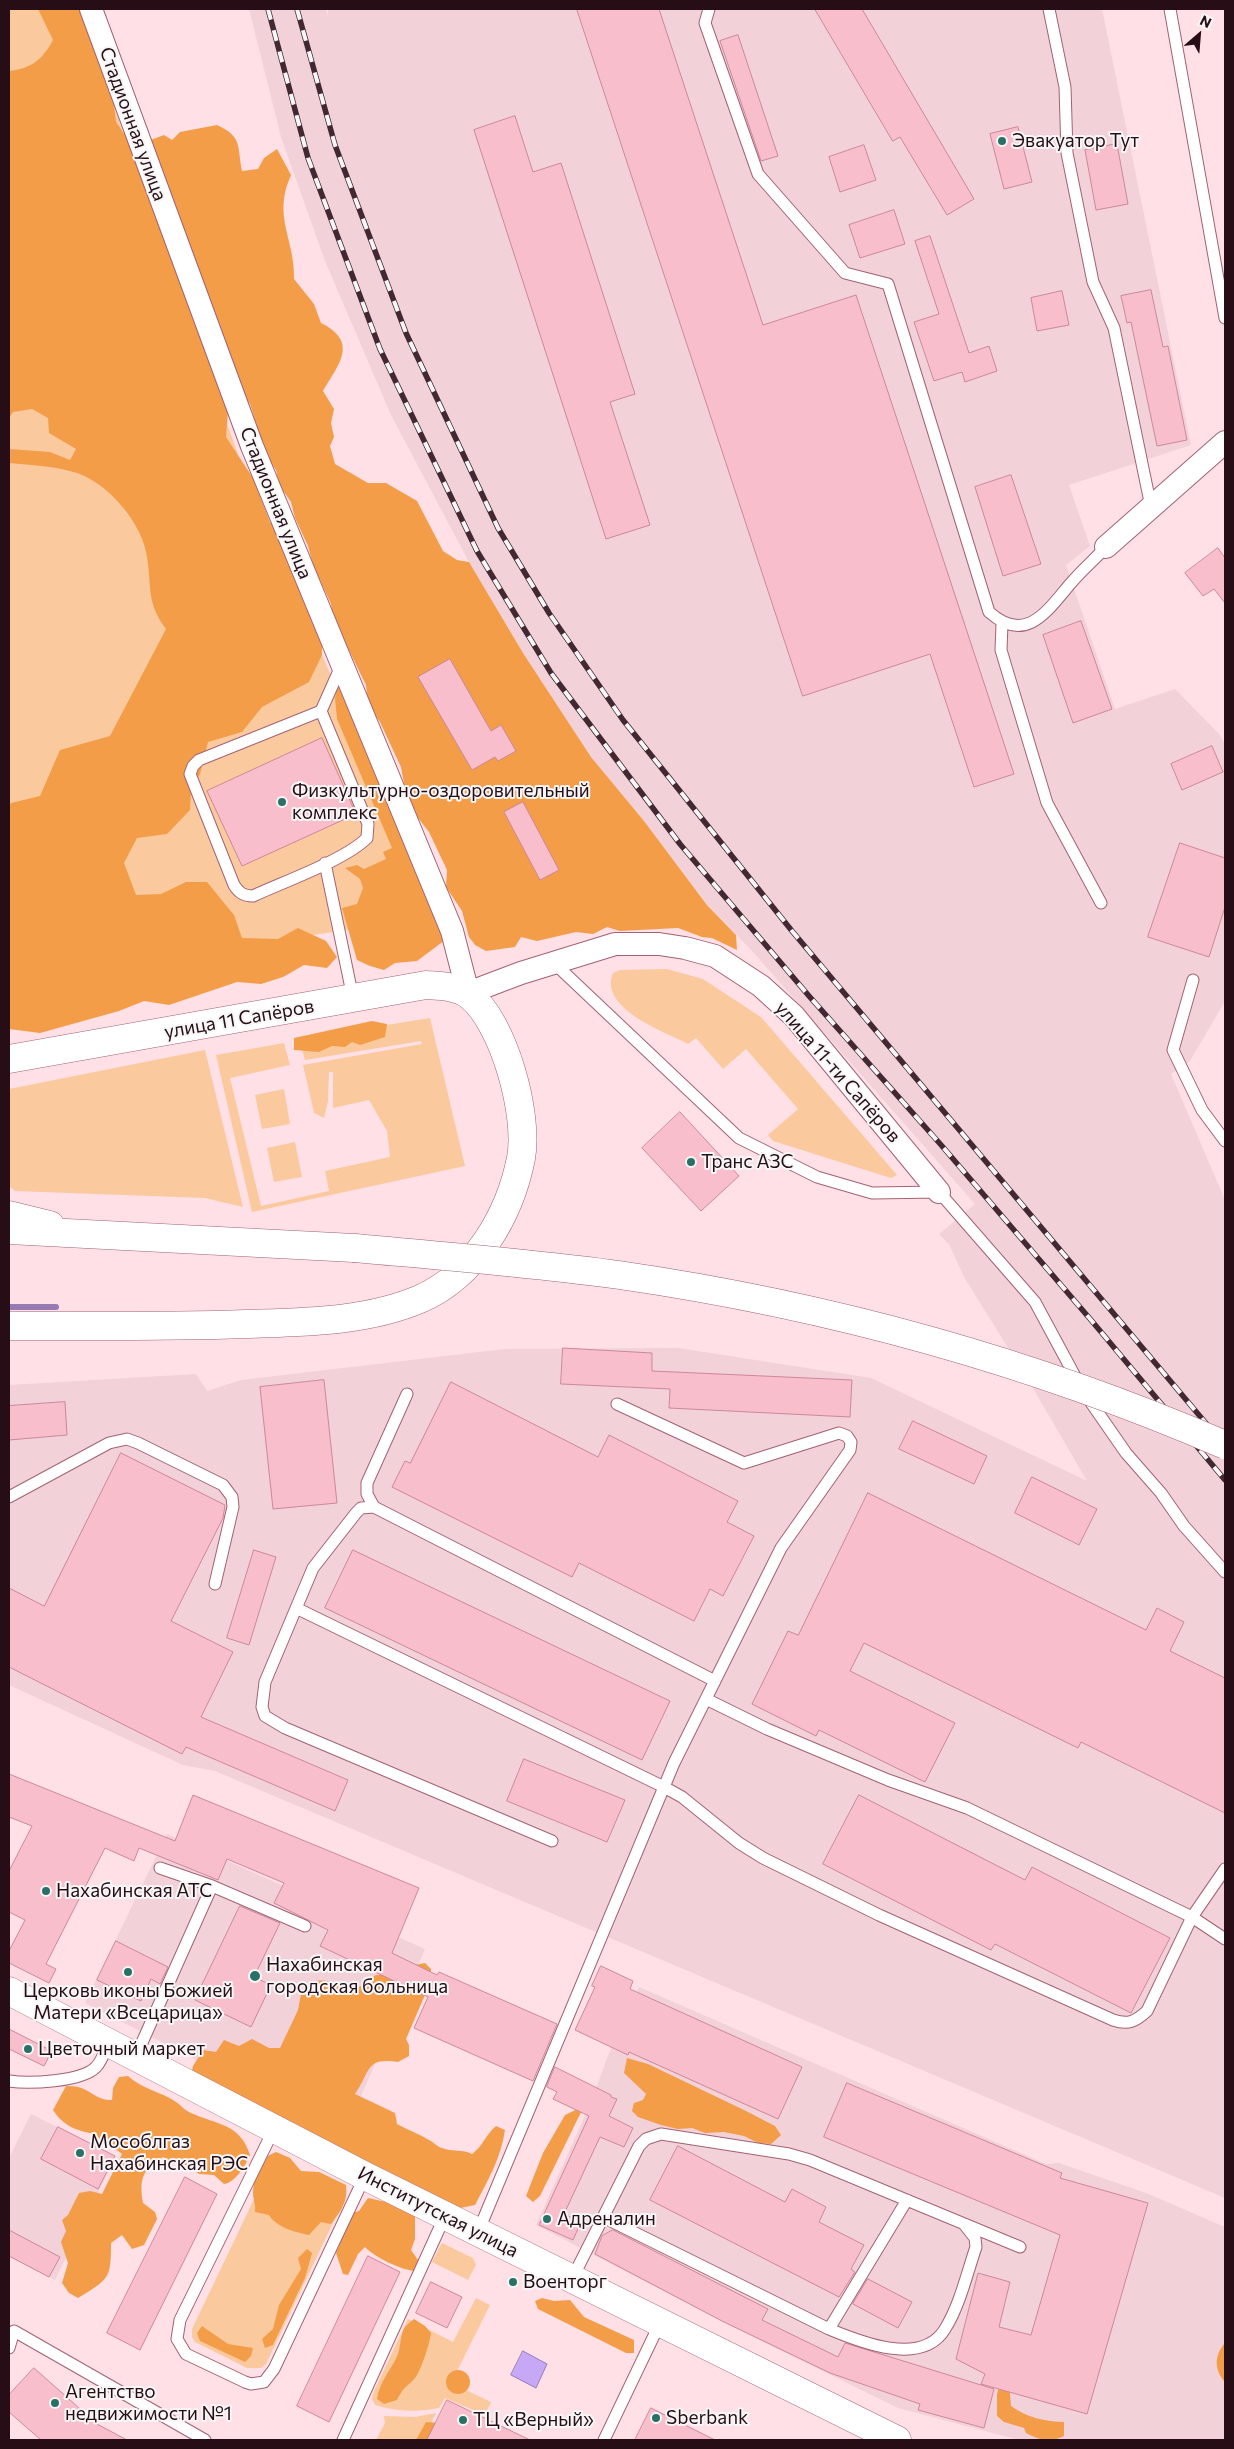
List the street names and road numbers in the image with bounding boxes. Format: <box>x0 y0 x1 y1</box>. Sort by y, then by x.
street label: Стадионная улица <box>95 44 171 204</box>
street label: Стадионная улица <box>235 424 317 582</box>
street label: улица 11 Сапёров <box>162 995 316 1043</box>
street label: улица 11-ти Сапёров <box>770 997 906 1147</box>
street label: Институтская улица <box>354 2162 522 2262</box>

